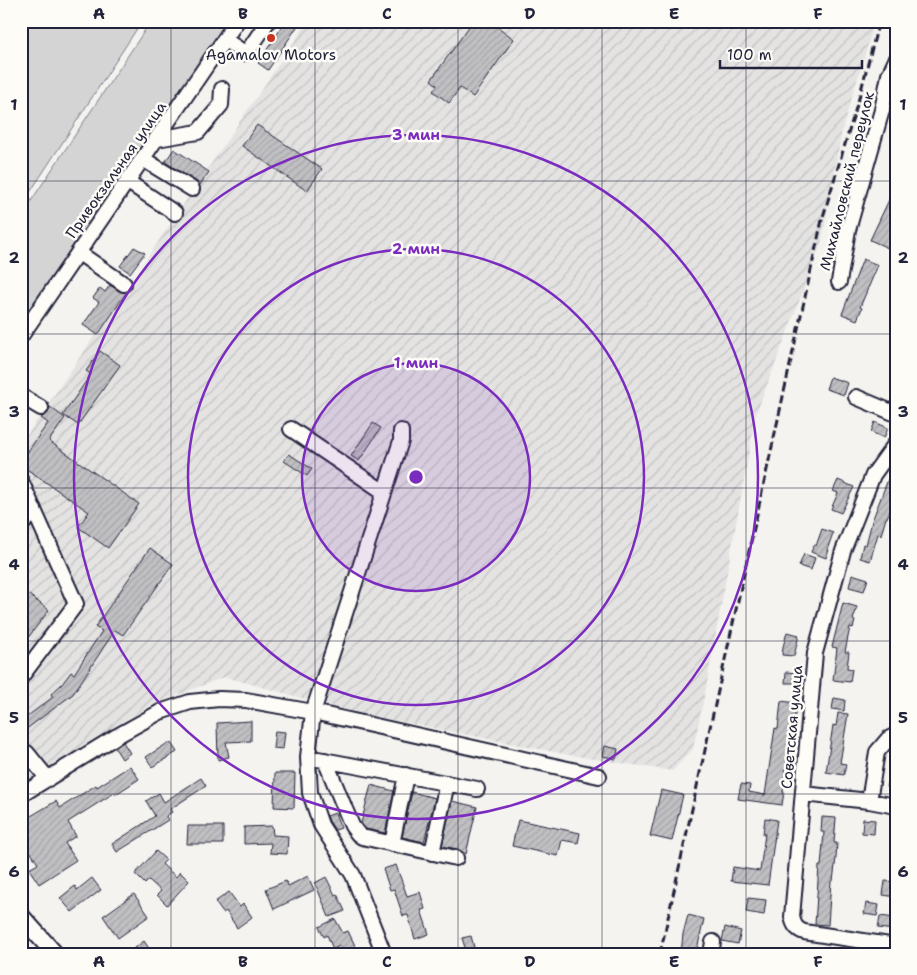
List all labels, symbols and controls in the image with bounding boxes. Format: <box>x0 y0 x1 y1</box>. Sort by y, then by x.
text: A <box>93 3 105 24</box>
text: B <box>238 3 248 24</box>
text: C <box>382 3 392 24</box>
text: D <box>524 3 536 24</box>
text: E <box>669 3 679 24</box>
text: F <box>813 3 823 24</box>
marker: Agamalov Motors <box>265 32 277 44</box>
scale bar <box>720 38 862 70</box>
place label: Agamalov Motors <box>206 45 336 65</box>
text: 100 m <box>727 45 772 65</box>
street label: Михайловский переулок <box>815 89 879 273</box>
text: 1 <box>10 94 18 115</box>
text: 1 <box>899 94 907 115</box>
street label: Привокзальная улица <box>61 97 171 242</box>
text: 3 мин <box>392 125 440 145</box>
text: 2 мин <box>392 239 440 259</box>
text: 2 <box>8 247 20 268</box>
text: 2 <box>897 247 909 268</box>
text: 1 мин <box>394 353 438 373</box>
text: 3 <box>8 401 20 422</box>
text: 3 <box>897 401 909 422</box>
centre of rings <box>407 468 425 486</box>
text: 4 <box>8 554 20 575</box>
text: 4 <box>897 554 909 575</box>
street label: Советская улица <box>777 664 807 790</box>
text: 5 <box>9 707 19 728</box>
text: 5 <box>898 707 908 728</box>
text: 6 <box>8 861 20 882</box>
text: 6 <box>897 861 909 882</box>
text: A <box>93 951 105 972</box>
text: B <box>238 951 248 972</box>
text: C <box>382 951 392 972</box>
text: D <box>524 951 536 972</box>
text: E <box>669 951 679 972</box>
text: F <box>813 951 823 972</box>

